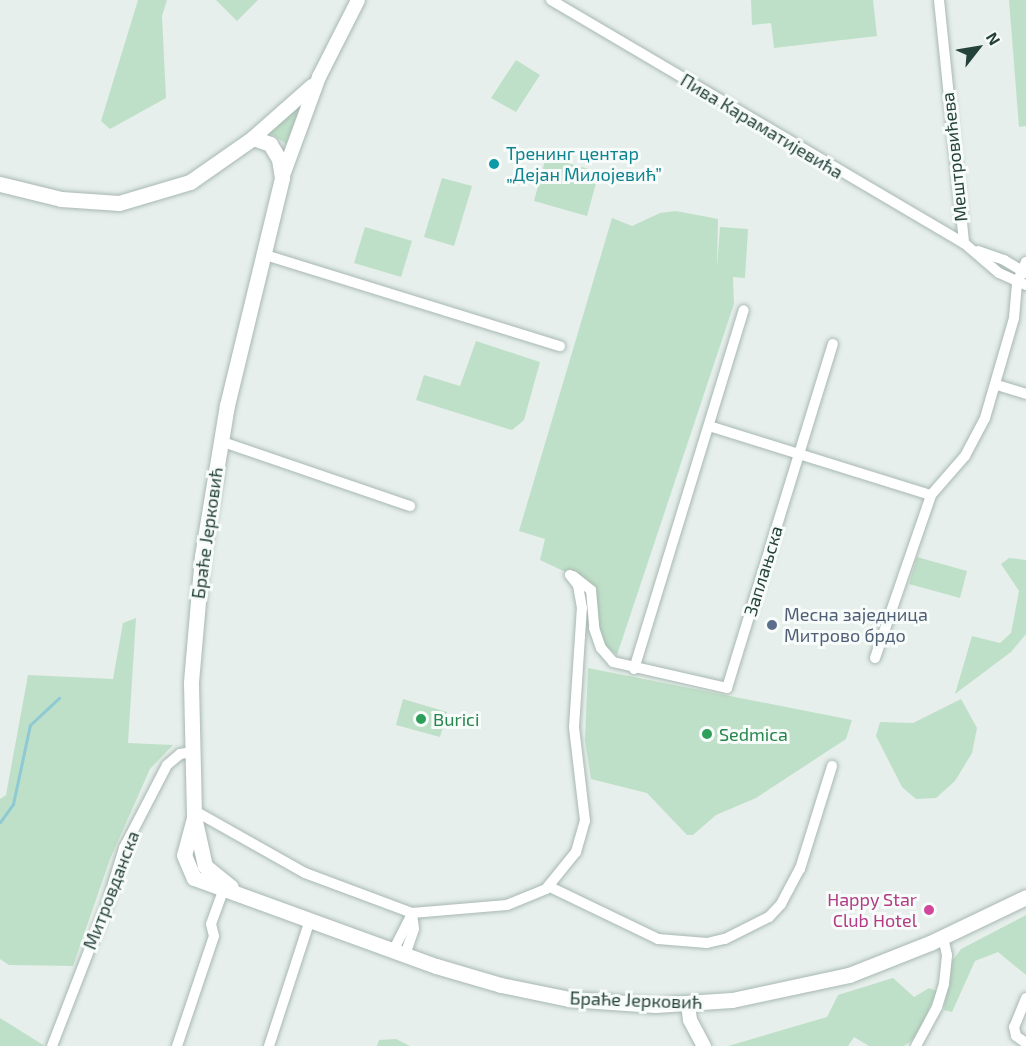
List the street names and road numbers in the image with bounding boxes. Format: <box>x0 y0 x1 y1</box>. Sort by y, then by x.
street label: Пива Караматијевића <box>677 69 847 183</box>
street label: Мештровићева <box>936 91 972 223</box>
street label: Браће Јерковић <box>187 466 227 600</box>
street label: Заплањска <box>739 523 787 619</box>
street label: Митровданска <box>78 828 144 952</box>
street label: Браће Јерковић <box>569 987 703 1013</box>

